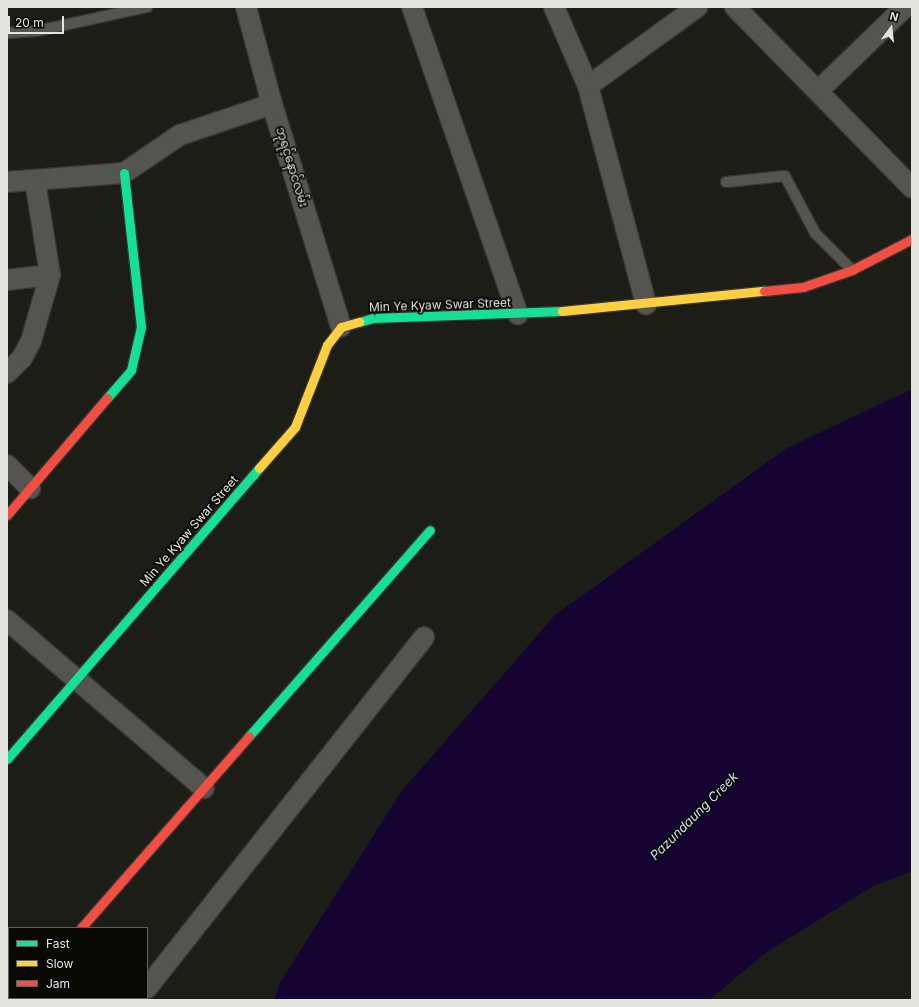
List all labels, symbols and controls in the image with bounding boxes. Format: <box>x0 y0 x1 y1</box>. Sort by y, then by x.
scale bar <box>10 8 66 34</box>
north arrow <box>871 8 911 48</box>
text: N <box>888 9 900 24</box>
text: 20 m <box>15 15 44 30</box>
street label: ဘုရင့်နောင်လမ်း <box>273 125 311 209</box>
street label: Min Ye Kyaw Swar Street <box>369 295 511 315</box>
street label: Min Ye Kyaw Swar Street <box>137 473 241 589</box>
water label: Pazundaung Creek <box>647 769 741 863</box>
legend <box>8 927 148 999</box>
text: Fast <box>46 936 70 951</box>
text: Slow <box>46 956 73 971</box>
text: Jam <box>46 976 70 991</box>

